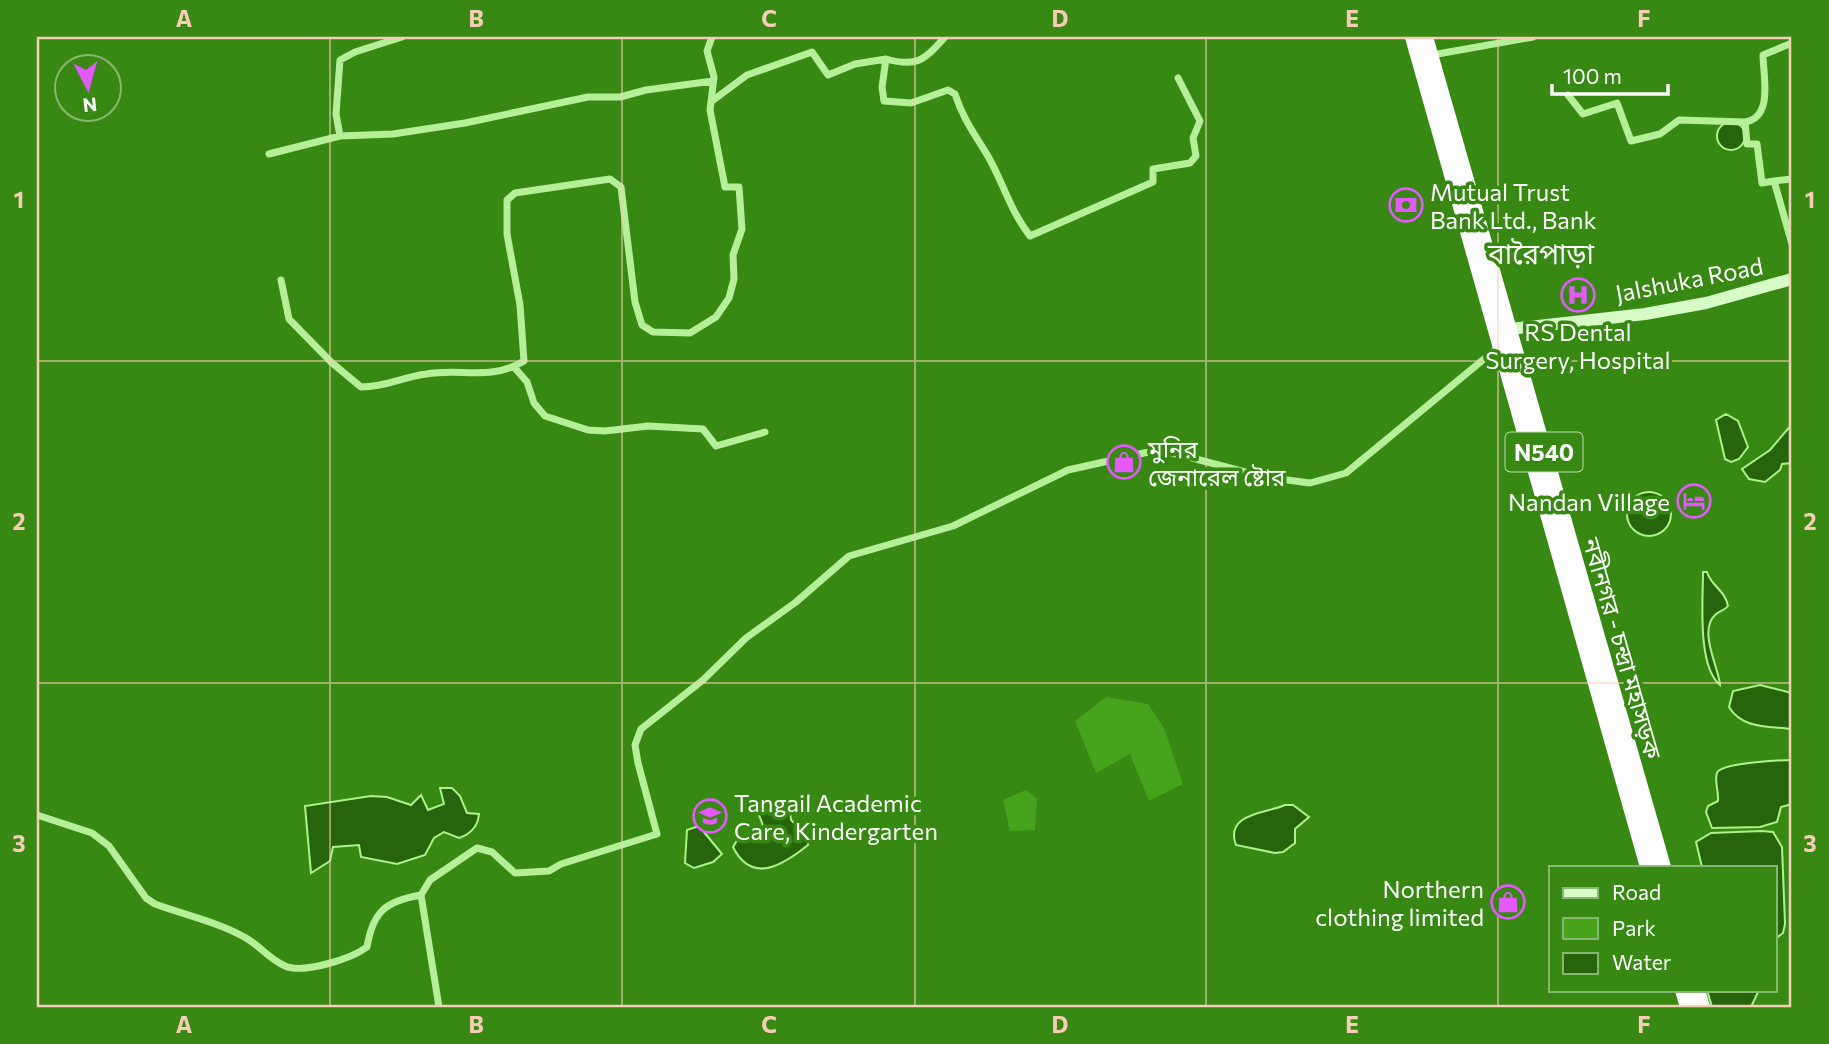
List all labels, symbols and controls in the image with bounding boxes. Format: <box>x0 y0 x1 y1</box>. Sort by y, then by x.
text: A <box>176 4 193 32</box>
text: B <box>468 4 484 32</box>
text: C <box>761 4 777 32</box>
text: D <box>1052 4 1069 32</box>
text: E <box>1345 4 1359 32</box>
text: F <box>1637 4 1651 32</box>
north arrow <box>52 52 122 122</box>
scale bar <box>1552 52 1668 96</box>
text: 100 m <box>1563 63 1622 88</box>
text: N <box>82 93 98 118</box>
place label: Mutual Trust Bank Ltd., Bank <box>1430 177 1597 234</box>
text: 1 <box>14 185 24 213</box>
text: 1 <box>1805 185 1815 213</box>
bank icon: Mutual Trust Bank Ltd., Bank <box>1387 186 1425 224</box>
district label: বারৈপাড়া <box>1487 236 1594 270</box>
street label: Jalshuka Road <box>1613 250 1765 308</box>
hospital icon: RS Dental Surgery, Hospital <box>1559 276 1597 314</box>
place label: RS Dental Surgery, Hospital <box>1485 317 1671 374</box>
road number: N540 <box>1506 432 1582 472</box>
place label: মুনির জেনারেল ষ্টোর <box>1147 434 1286 491</box>
shop icon: মুনির জেনারেল ষ্টোর <box>1105 443 1143 481</box>
hotel icon: Nandan Village <box>1675 482 1713 520</box>
place label: Nandan Village <box>1508 487 1670 516</box>
text: 2 <box>12 507 26 535</box>
text: 2 <box>1803 507 1817 535</box>
street label: নবীনগর - চন্দ্রা মহাসড়ক <box>1577 533 1669 763</box>
place label: Tangail Academic Care, Kindergarten <box>734 788 938 845</box>
school or university icon: Tangail Academic Care, Kindergarten <box>691 797 729 835</box>
text: 3 <box>12 829 26 857</box>
text: 3 <box>1803 829 1817 857</box>
legend <box>1549 866 1776 992</box>
place label: Northern clothing limited <box>1315 874 1484 931</box>
text: Road <box>1612 879 1661 904</box>
shop icon: Northern clothing limited <box>1489 883 1527 921</box>
text: Park <box>1612 915 1656 940</box>
text: Water <box>1612 949 1671 974</box>
text: A <box>176 1010 193 1038</box>
text: B <box>468 1010 484 1038</box>
text: C <box>761 1010 777 1038</box>
text: D <box>1052 1010 1069 1038</box>
text: E <box>1345 1010 1359 1038</box>
text: F <box>1637 1010 1651 1038</box>

